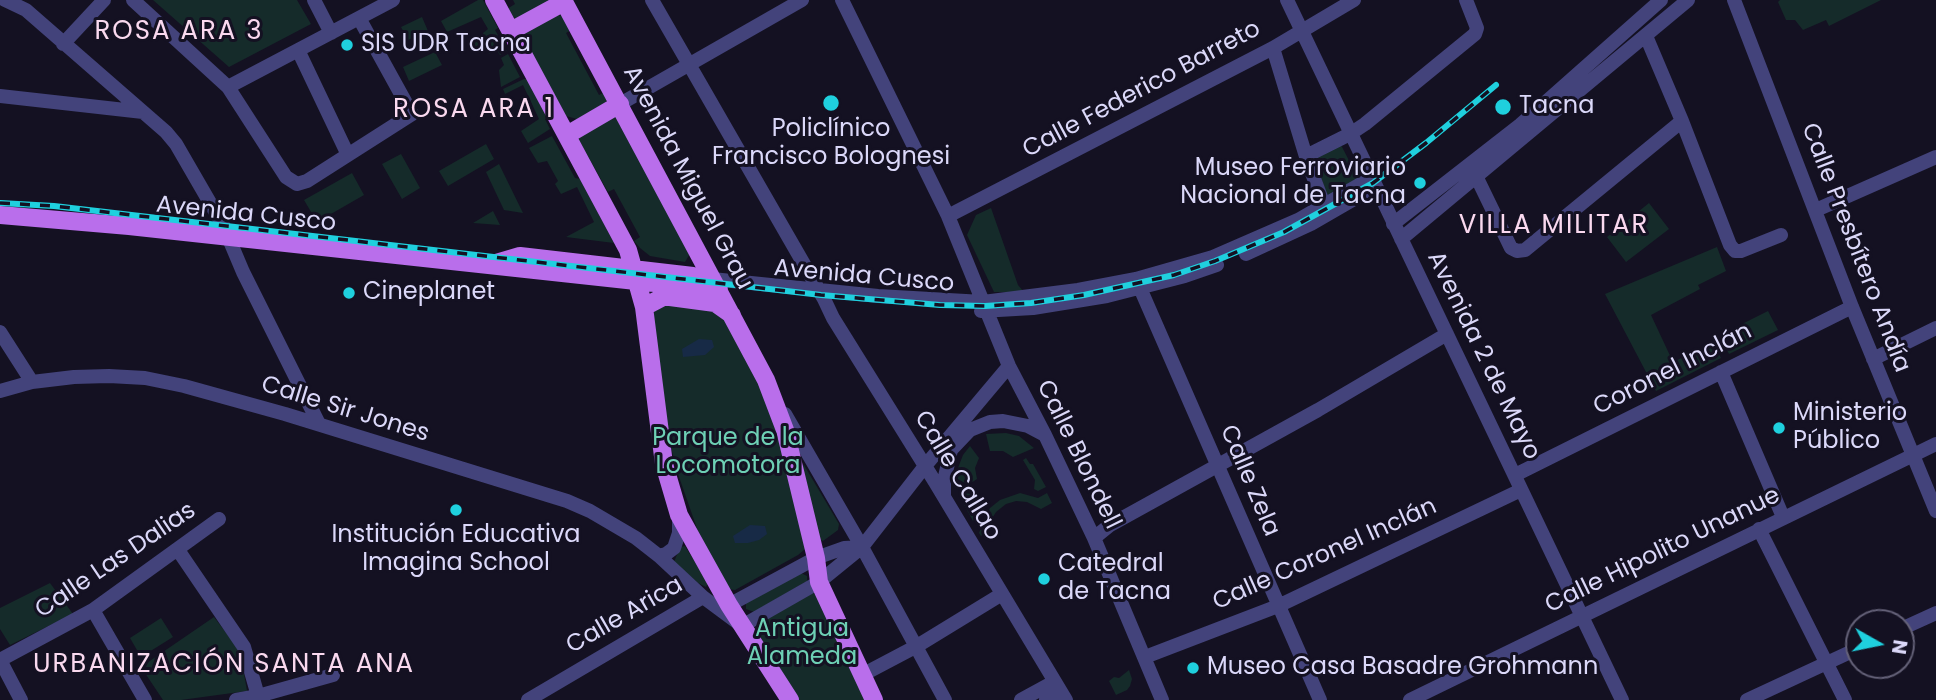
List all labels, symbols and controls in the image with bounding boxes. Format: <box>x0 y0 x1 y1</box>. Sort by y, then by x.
street label: Calle Federico Barreto <box>1018 15 1266 165</box>
district label: ROSA ARA 3 <box>96 16 262 48</box>
place label: SIS UDR Tacna <box>361 31 531 59</box>
marker: SIS UDR Tacna <box>339 37 355 53</box>
street label: Avenida Miguel Grau <box>616 61 758 295</box>
marker: Policlínico Francisco Bolognesi <box>821 93 841 113</box>
place label: Tacna <box>1519 93 1594 121</box>
district label: ROSA ARA 1 <box>394 94 554 126</box>
marker: Tacna <box>1493 97 1513 117</box>
place label: Policlínico Francisco Bolognesi <box>712 116 950 172</box>
street label: Calle Presbítero Andía <box>1794 119 1916 377</box>
place label: Museo Ferroviario Nacional de Tacna <box>1180 155 1406 211</box>
marker: Museo Ferroviario Nacional de Tacna <box>1412 175 1428 191</box>
street label: Avenida Cusco <box>154 191 338 239</box>
district label: VILLA MILITAR <box>1460 210 1648 242</box>
street label: Avenida 2 de Mayo <box>1420 247 1546 465</box>
street label: Avenida Cusco <box>773 255 955 299</box>
place label: Cineplanet <box>363 279 495 307</box>
marker: Cineplanet <box>341 285 357 301</box>
street label: Coronel Inclán <box>1589 318 1757 422</box>
street label: Calle Sir Jones <box>258 371 432 449</box>
street label: Calle Blondell <box>1030 376 1126 534</box>
place label: Ministerio Público <box>1793 400 1907 456</box>
street label: Calle Callao <box>907 406 1007 546</box>
marker: Ministerio Público <box>1771 420 1787 436</box>
street label: Calle Zela <box>1213 421 1285 541</box>
park label: Parque de la Locomotora <box>652 425 804 481</box>
street label: Calle Hipolito Unanue <box>1541 482 1785 620</box>
street label: Calle Coronel Inclán <box>1209 493 1441 617</box>
street label: Calle Las Dalias <box>30 497 202 625</box>
marker: Institución Educativa Imagina School <box>448 502 464 518</box>
place label: Institución Educativa Imagina School <box>331 522 581 578</box>
place label: Catedral de Tacna <box>1058 551 1171 607</box>
street label: Calle Arica <box>562 571 688 661</box>
marker: Catedral de Tacna <box>1036 571 1052 587</box>
north arrow <box>1845 609 1915 679</box>
park label: Antigua Alameda <box>747 616 857 672</box>
text: N <box>1885 638 1914 656</box>
district label: URBANIZACIÓN SANTA ANA <box>36 649 412 681</box>
place label: Museo Casa Basadre Grohmann <box>1207 654 1598 682</box>
marker: Museo Casa Basadre Grohmann <box>1185 660 1201 676</box>

